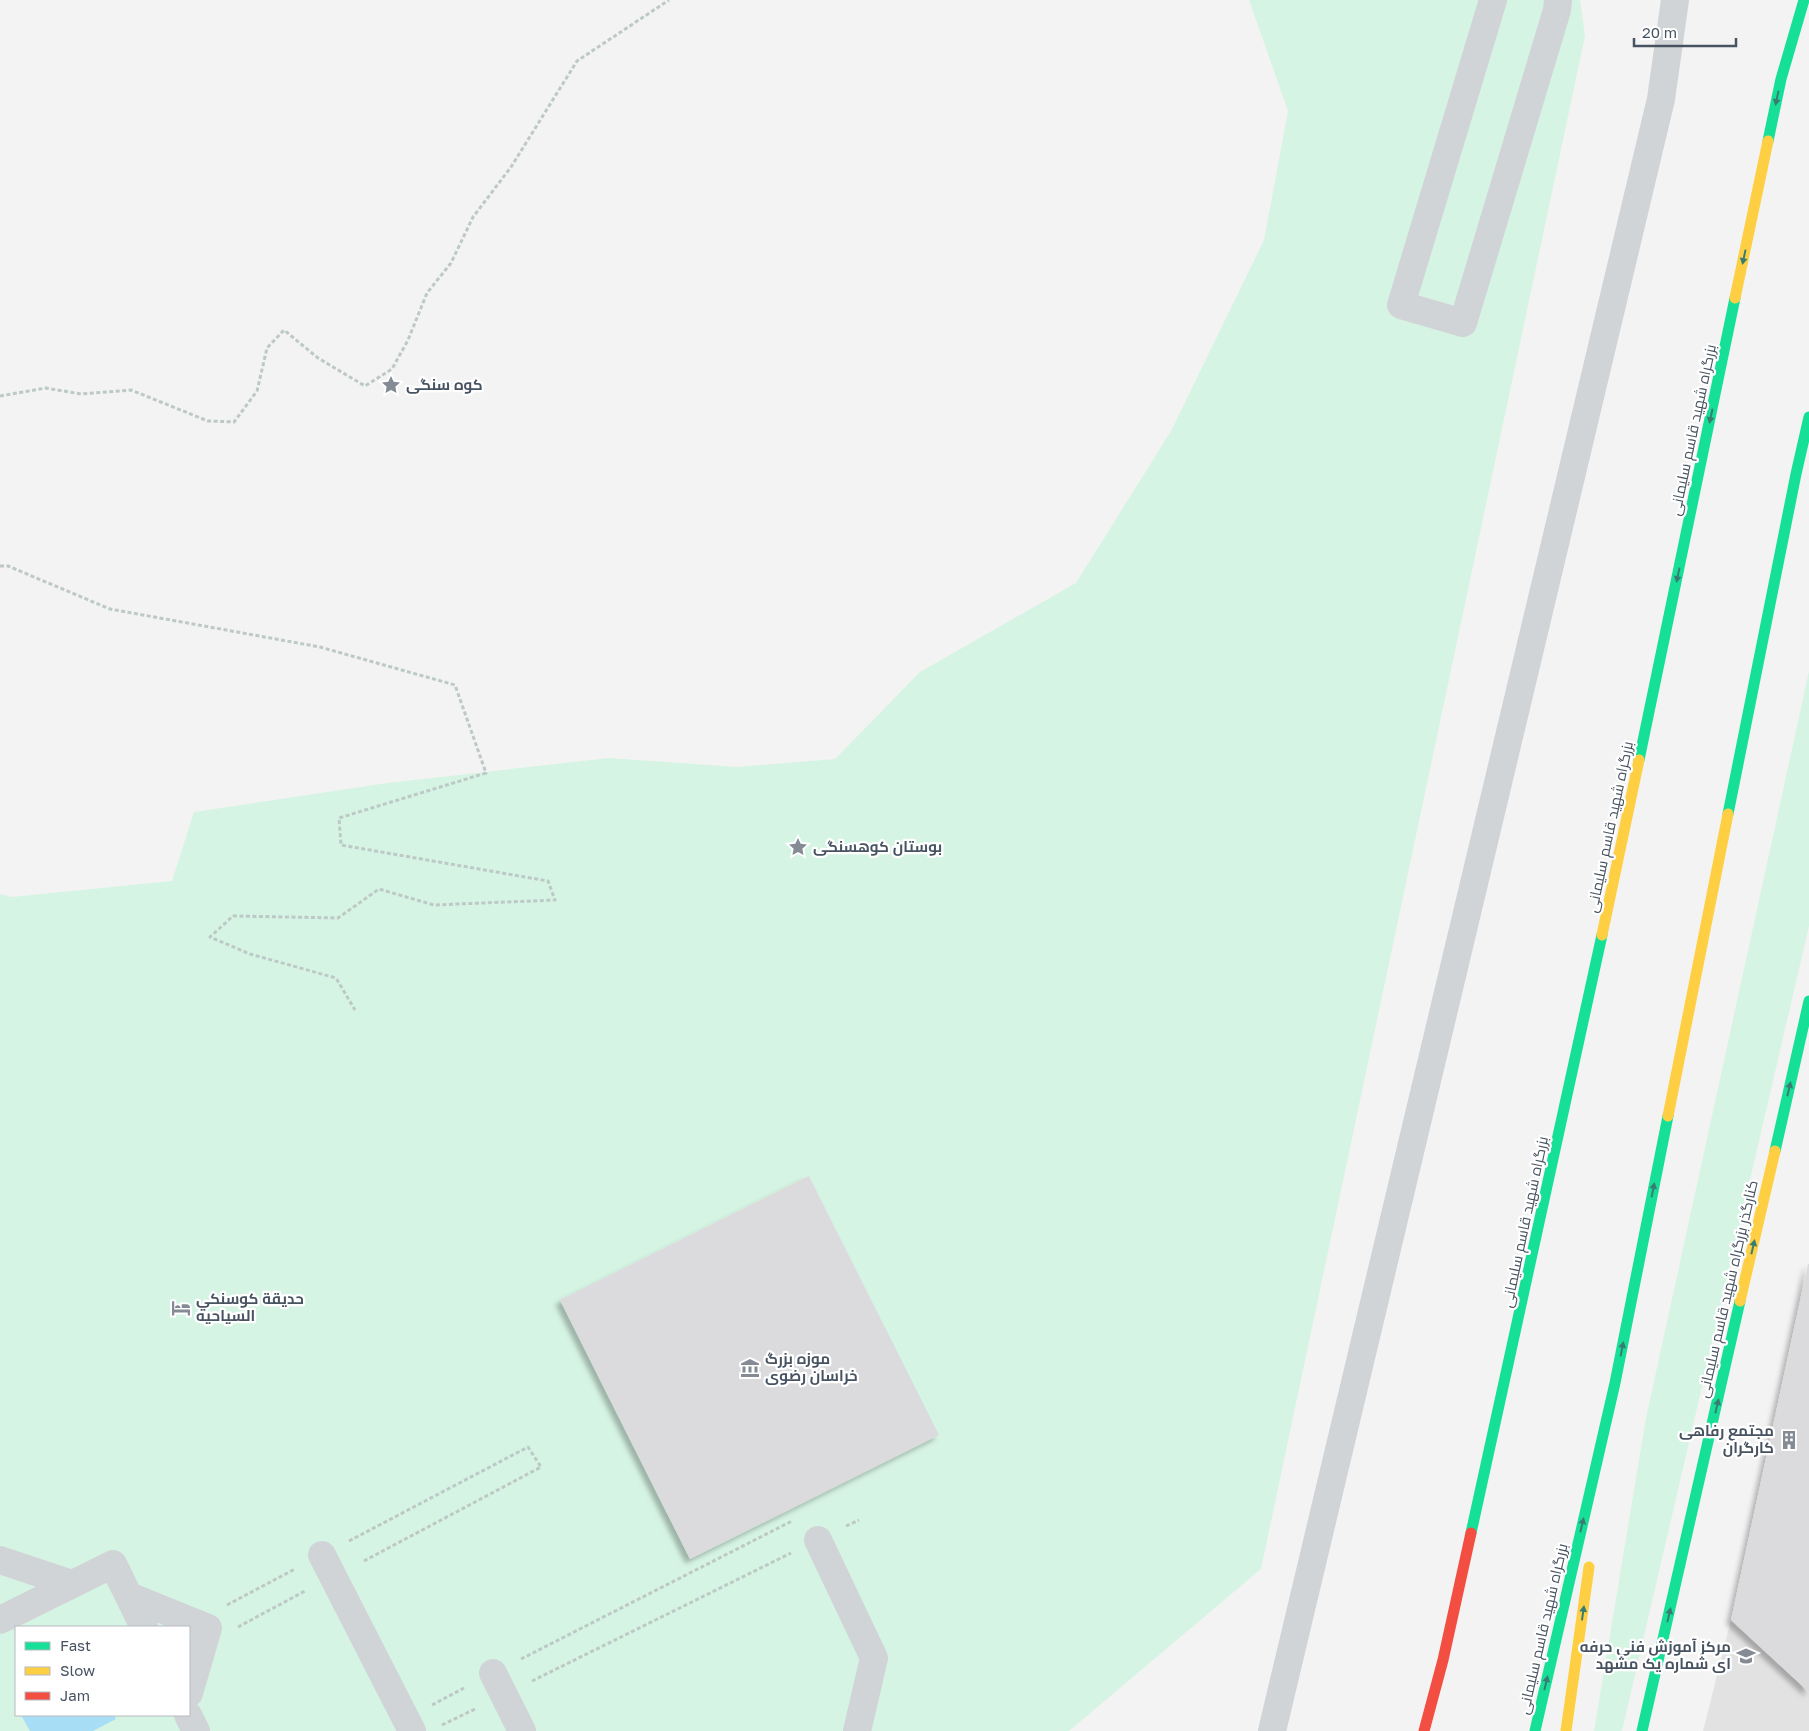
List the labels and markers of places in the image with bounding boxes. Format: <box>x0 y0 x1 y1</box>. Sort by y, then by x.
place icon: کوه سنگی <box>380 374 402 396</box>
place label: کوه سنگی <box>406 375 483 394</box>
place icon: بوستان کوهسنگی <box>787 836 809 858</box>
place label: بوستان کوهسنگی <box>813 837 942 856</box>
place label: حديقة كوسنكي السياحيه <box>196 1289 304 1324</box>
hotel icon: حديقة كوسنكي السياحيه <box>170 1297 192 1319</box>
place label: موزه بزرگ خراسان رضوی <box>765 1349 858 1385</box>
museum icon: موزه بزرگ خراسان رضوی <box>739 1357 761 1379</box>
place label: مجتمع رفاهی کارگران <box>1679 1421 1774 1457</box>
building icon: مجتمع رفاهی کارگران <box>1778 1429 1800 1451</box>
place label: مرکز آموزش فنی حرفه ای شماره یک مشهد <box>1580 1637 1731 1673</box>
school or university icon: مرکز آموزش فنی حرفه ای شماره یک مشهد <box>1735 1645 1757 1667</box>

